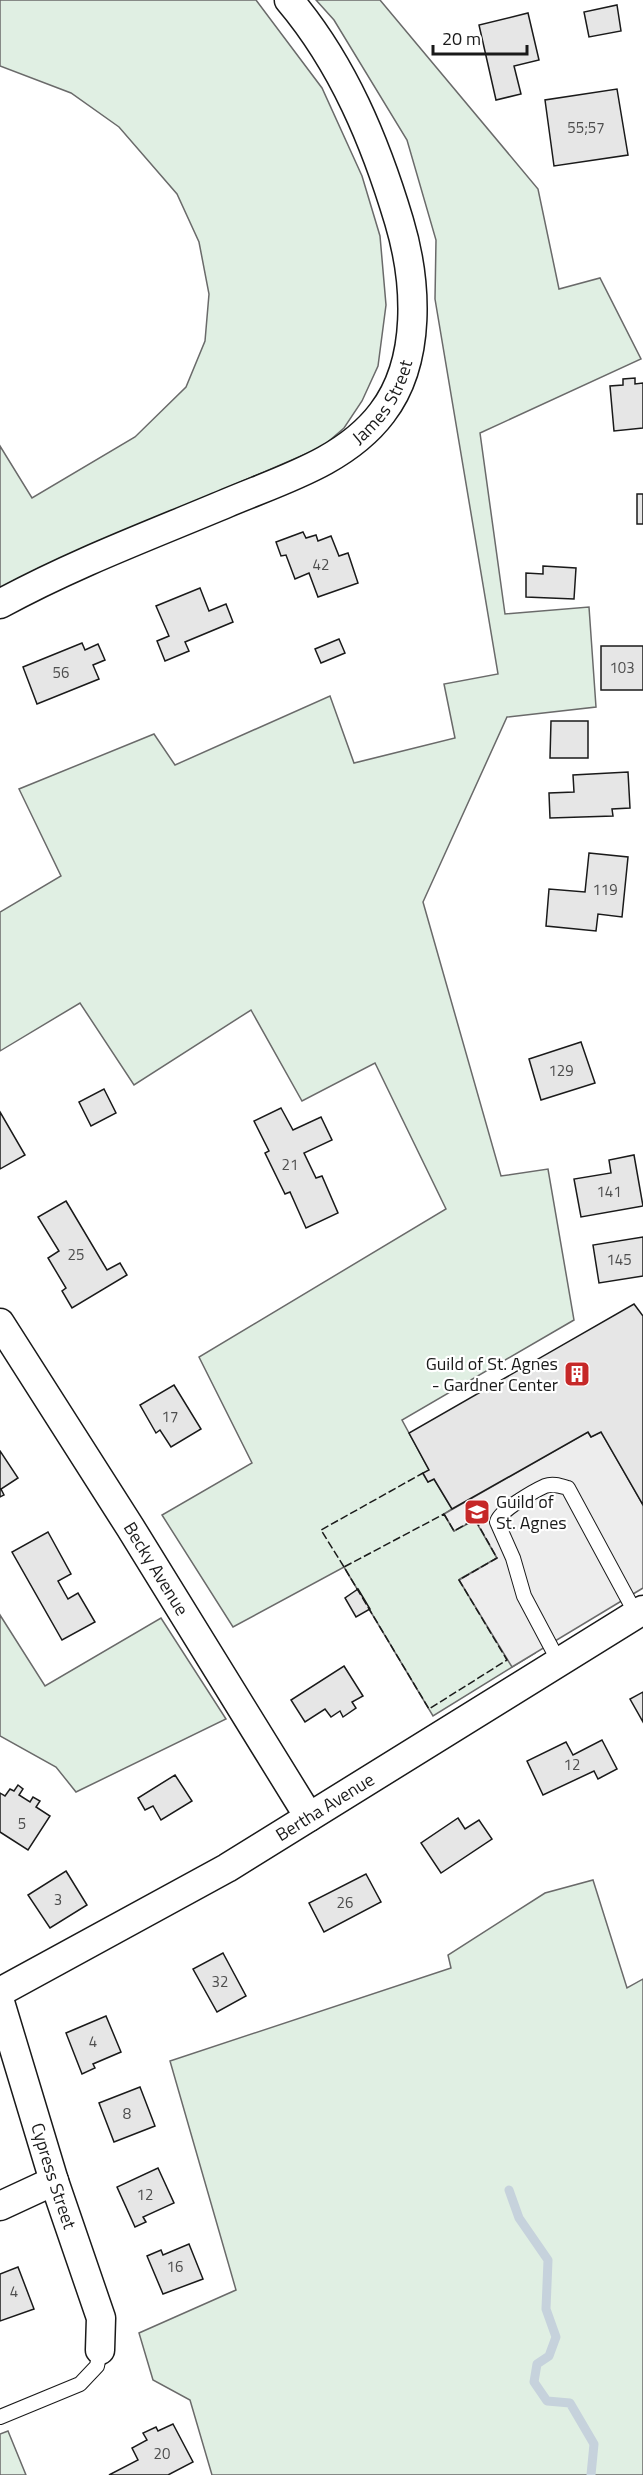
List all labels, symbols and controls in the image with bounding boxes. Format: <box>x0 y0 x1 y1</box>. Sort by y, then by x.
scale bar <box>433 18 528 56</box>
text: 20 m <box>442 25 481 52</box>
house number: 55;57 <box>567 116 605 139</box>
street label: James Street <box>346 356 419 451</box>
house number: 42 <box>313 553 329 576</box>
house number: 103 <box>609 656 635 679</box>
house number: 56 <box>53 661 69 684</box>
house number: 119 <box>592 878 618 901</box>
house number: 129 <box>548 1059 574 1082</box>
house number: 21 <box>282 1153 298 1176</box>
house number: 141 <box>596 1180 622 1203</box>
house number: 25 <box>68 1243 84 1266</box>
house number: 145 <box>606 1248 632 1271</box>
place label: Guild of St. Agnes - Gardner Center <box>426 1350 558 1398</box>
building icon: Guild of St. Agnes - Gardner Center <box>562 1359 592 1389</box>
house number: 17 <box>162 1405 178 1428</box>
place label: Guild of St. Agnes <box>496 1488 567 1536</box>
school or university icon: Guild of St. Agnes <box>462 1497 492 1527</box>
street label: Becky Avenue <box>117 1516 195 1621</box>
house number: 12 <box>564 1753 580 1776</box>
street label: Bertha Avenue <box>270 1766 379 1848</box>
house number: 5 <box>18 1812 26 1835</box>
house number: 3 <box>54 1888 62 1911</box>
house number: 26 <box>337 1891 353 1914</box>
house number: 32 <box>212 1970 228 1993</box>
house number: 4 <box>89 2030 97 2053</box>
house number: 8 <box>123 2102 131 2125</box>
street label: Cypress Street <box>24 2120 84 2233</box>
house number: 12 <box>137 2183 153 2206</box>
house number: 16 <box>167 2255 183 2278</box>
house number: 4 <box>10 2280 18 2303</box>
house number: 20 <box>154 2442 170 2465</box>

